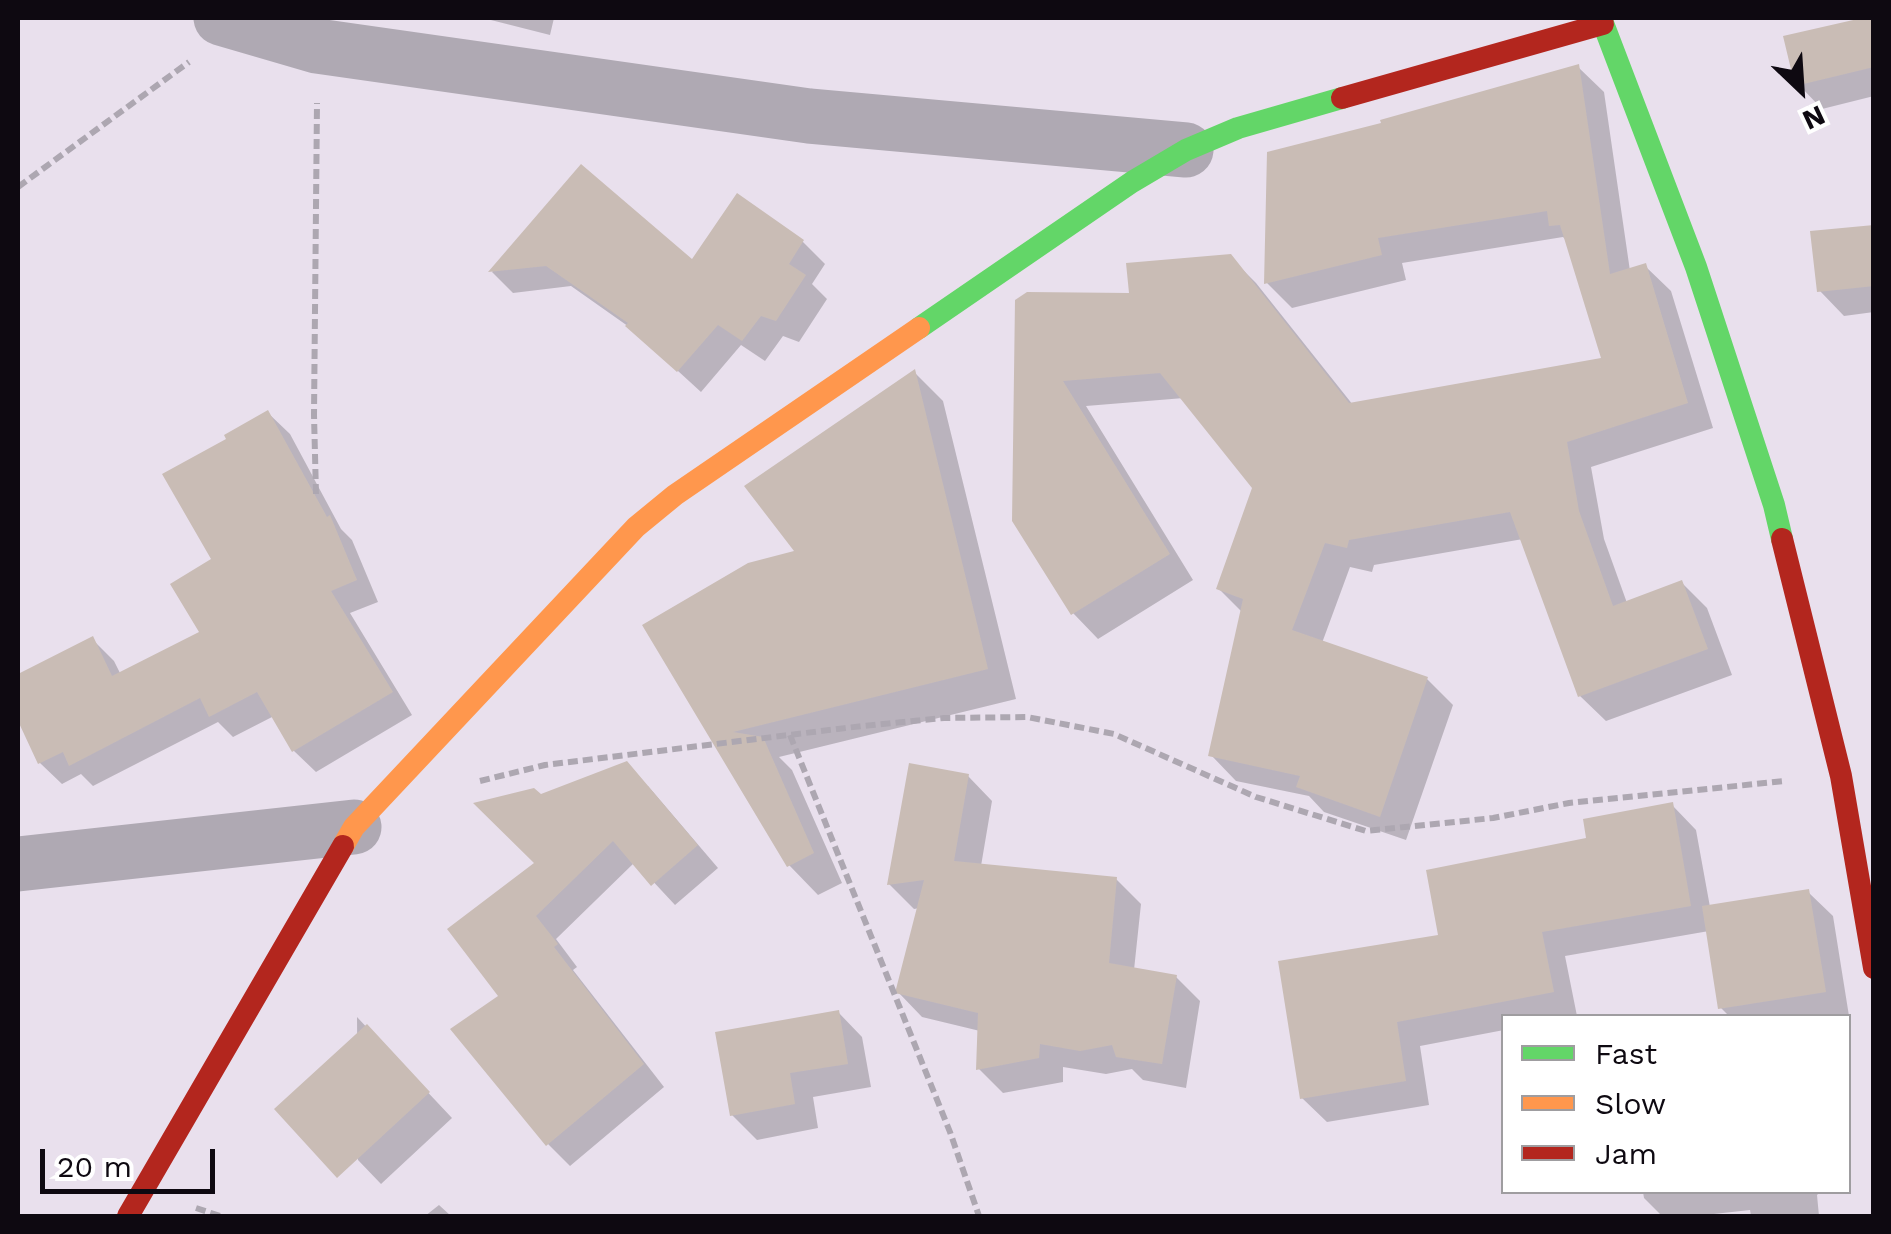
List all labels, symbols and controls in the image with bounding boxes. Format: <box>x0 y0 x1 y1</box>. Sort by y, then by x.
north arrow <box>1751 40 1851 140</box>
text: N <box>1798 98 1830 137</box>
legend <box>1501 1014 1851 1194</box>
text: Fast <box>1595 1036 1657 1071</box>
text: Slow <box>1595 1086 1666 1121</box>
scale bar <box>45 1129 220 1191</box>
text: Jam <box>1595 1136 1657 1171</box>
text: 20 m <box>57 1149 132 1184</box>

